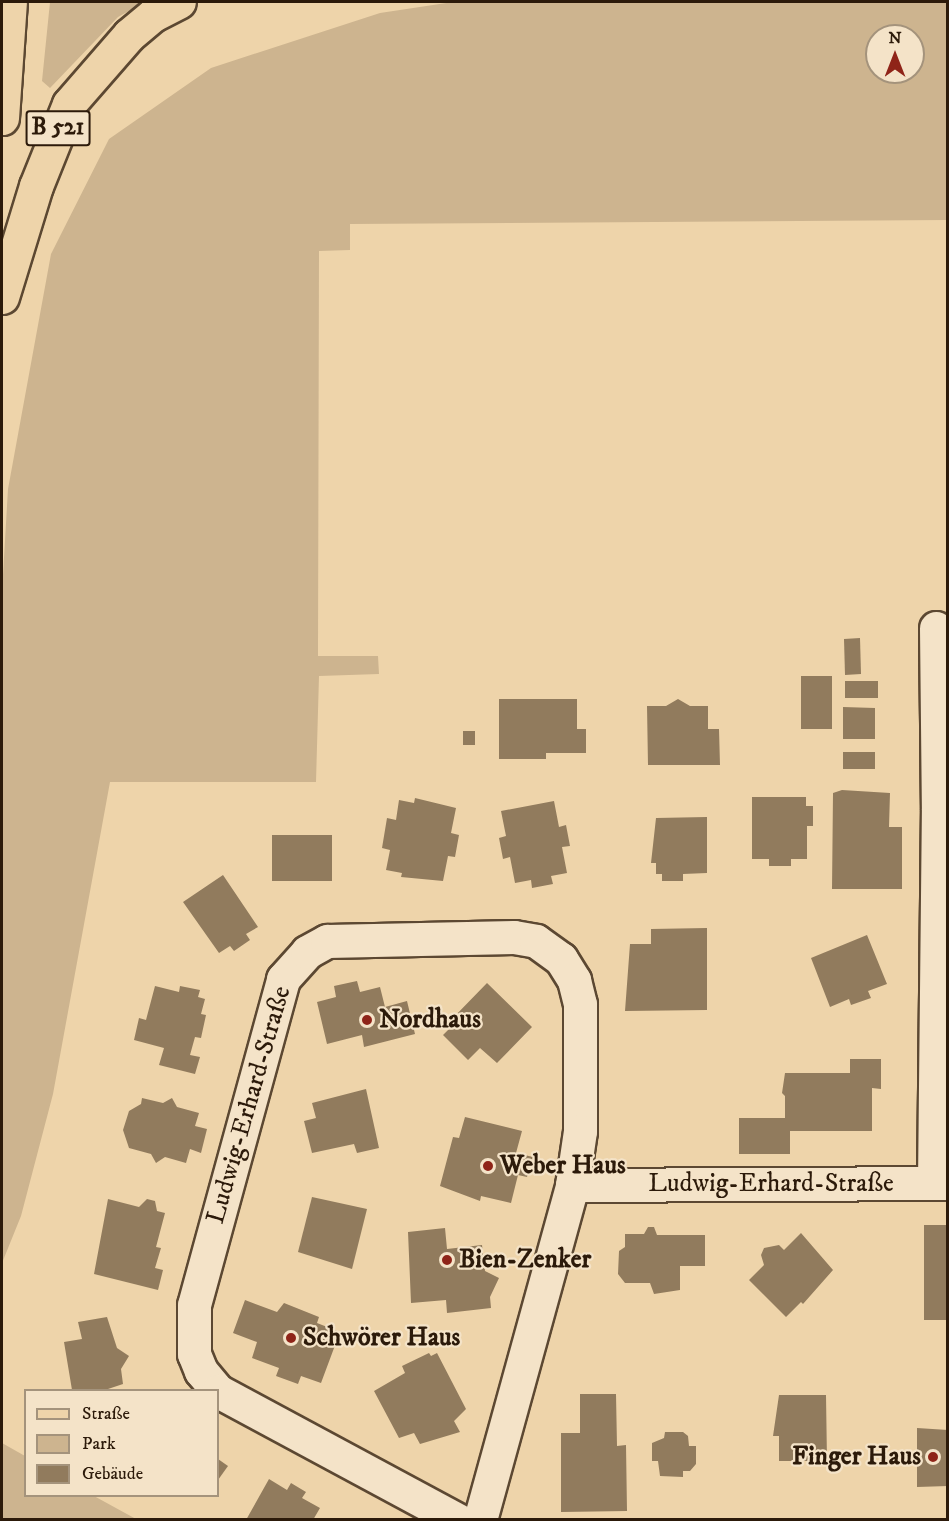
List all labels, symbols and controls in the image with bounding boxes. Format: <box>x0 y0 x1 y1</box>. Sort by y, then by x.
north arrow <box>865 24 925 84</box>
text: N <box>888 28 902 48</box>
road number: B 521 <box>25 107 91 149</box>
street label: Ludwig-Erhard-Straße <box>200 983 298 1227</box>
place label: Nordhaus <box>379 1004 481 1036</box>
marker: Nordhaus <box>360 1013 374 1027</box>
place label: Weber Haus <box>500 1150 626 1182</box>
marker: Weber Haus <box>481 1159 495 1173</box>
street label: Ludwig-Erhard-Straße <box>648 1168 894 1200</box>
place label: Bien-Zenker <box>459 1244 591 1276</box>
marker: Bien-Zenker <box>440 1253 454 1267</box>
place label: Schwörer Haus <box>303 1322 460 1354</box>
marker: Schwörer Haus <box>284 1331 298 1345</box>
legend <box>24 1389 219 1497</box>
text: Straße <box>82 1403 130 1425</box>
text: Park <box>82 1433 116 1455</box>
place label: Finger Haus <box>792 1441 921 1473</box>
marker: Finger Haus <box>926 1450 940 1464</box>
text: Gebäude <box>82 1463 143 1485</box>

